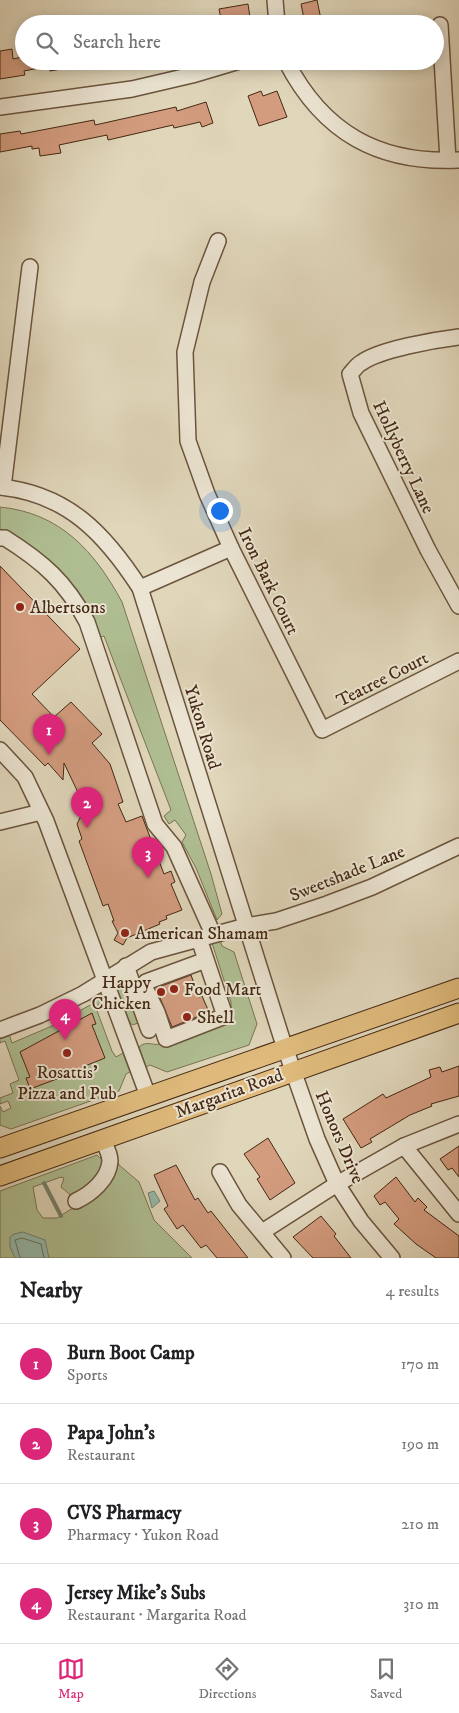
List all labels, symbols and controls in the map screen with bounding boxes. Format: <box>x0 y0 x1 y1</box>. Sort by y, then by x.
search box <box>15 15 444 70</box>
icon: search <box>33 29 61 57</box>
text: Search here <box>73 31 161 54</box>
street label: Hollyberry Lane <box>367 398 439 517</box>
your location <box>207 498 233 524</box>
street label: Iron Bark Court <box>233 524 304 639</box>
place label: Albertsons <box>30 597 105 619</box>
marker: Albertsons <box>14 601 26 613</box>
street label: Teatree Court <box>333 647 432 712</box>
street label: Yukon Road <box>179 682 225 772</box>
pin: 1 <box>33 714 65 755</box>
pin: 2 <box>71 787 103 828</box>
pin: 3 <box>132 837 164 878</box>
street label: Sweetshade Lane <box>287 841 408 907</box>
place label: American Shamam <box>135 923 269 945</box>
marker: American Shamam <box>119 927 131 939</box>
place label: Happy Chicken <box>92 972 152 1015</box>
place label: Food Mart <box>184 979 262 1001</box>
marker: Food Mart <box>168 983 180 995</box>
marker: Happy Chicken <box>155 986 167 998</box>
pin: 4 <box>49 999 81 1040</box>
place label: Shell <box>197 1007 235 1029</box>
marker: Shell <box>181 1011 193 1023</box>
marker: Rosattis' Pizza and Pub <box>61 1047 73 1059</box>
place label: Rosattis' Pizza and Pub <box>17 1062 117 1105</box>
street label: Margarita Road <box>172 1064 286 1124</box>
street label: Honors Drive <box>310 1088 368 1187</box>
text: Nearby <box>20 1278 82 1304</box>
text: 4 results <box>386 1281 439 1301</box>
text: Burn Boot Camp <box>67 1342 194 1365</box>
text: 1 <box>33 1354 39 1374</box>
text: 170 m <box>401 1354 439 1374</box>
text: Sports <box>67 1365 108 1385</box>
text: Papa John's <box>67 1422 155 1445</box>
text: 2 <box>32 1434 40 1454</box>
text: 190 m <box>401 1434 439 1454</box>
text: Restaurant <box>67 1445 135 1465</box>
text: CVS Pharmacy <box>67 1502 181 1525</box>
text: 3 <box>33 1514 39 1534</box>
text: 210 m <box>401 1514 439 1534</box>
text: Pharmacy · Yukon Road <box>67 1525 219 1545</box>
text: Jersey Mike's Subs <box>67 1582 205 1605</box>
text: 4 <box>31 1594 41 1614</box>
text: 310 m <box>403 1594 439 1614</box>
text: Restaurant · Margarita Road <box>67 1605 247 1625</box>
tab: Map <box>57 1655 85 1703</box>
tab: Directions <box>198 1655 256 1703</box>
tab: Saved <box>370 1655 402 1703</box>

